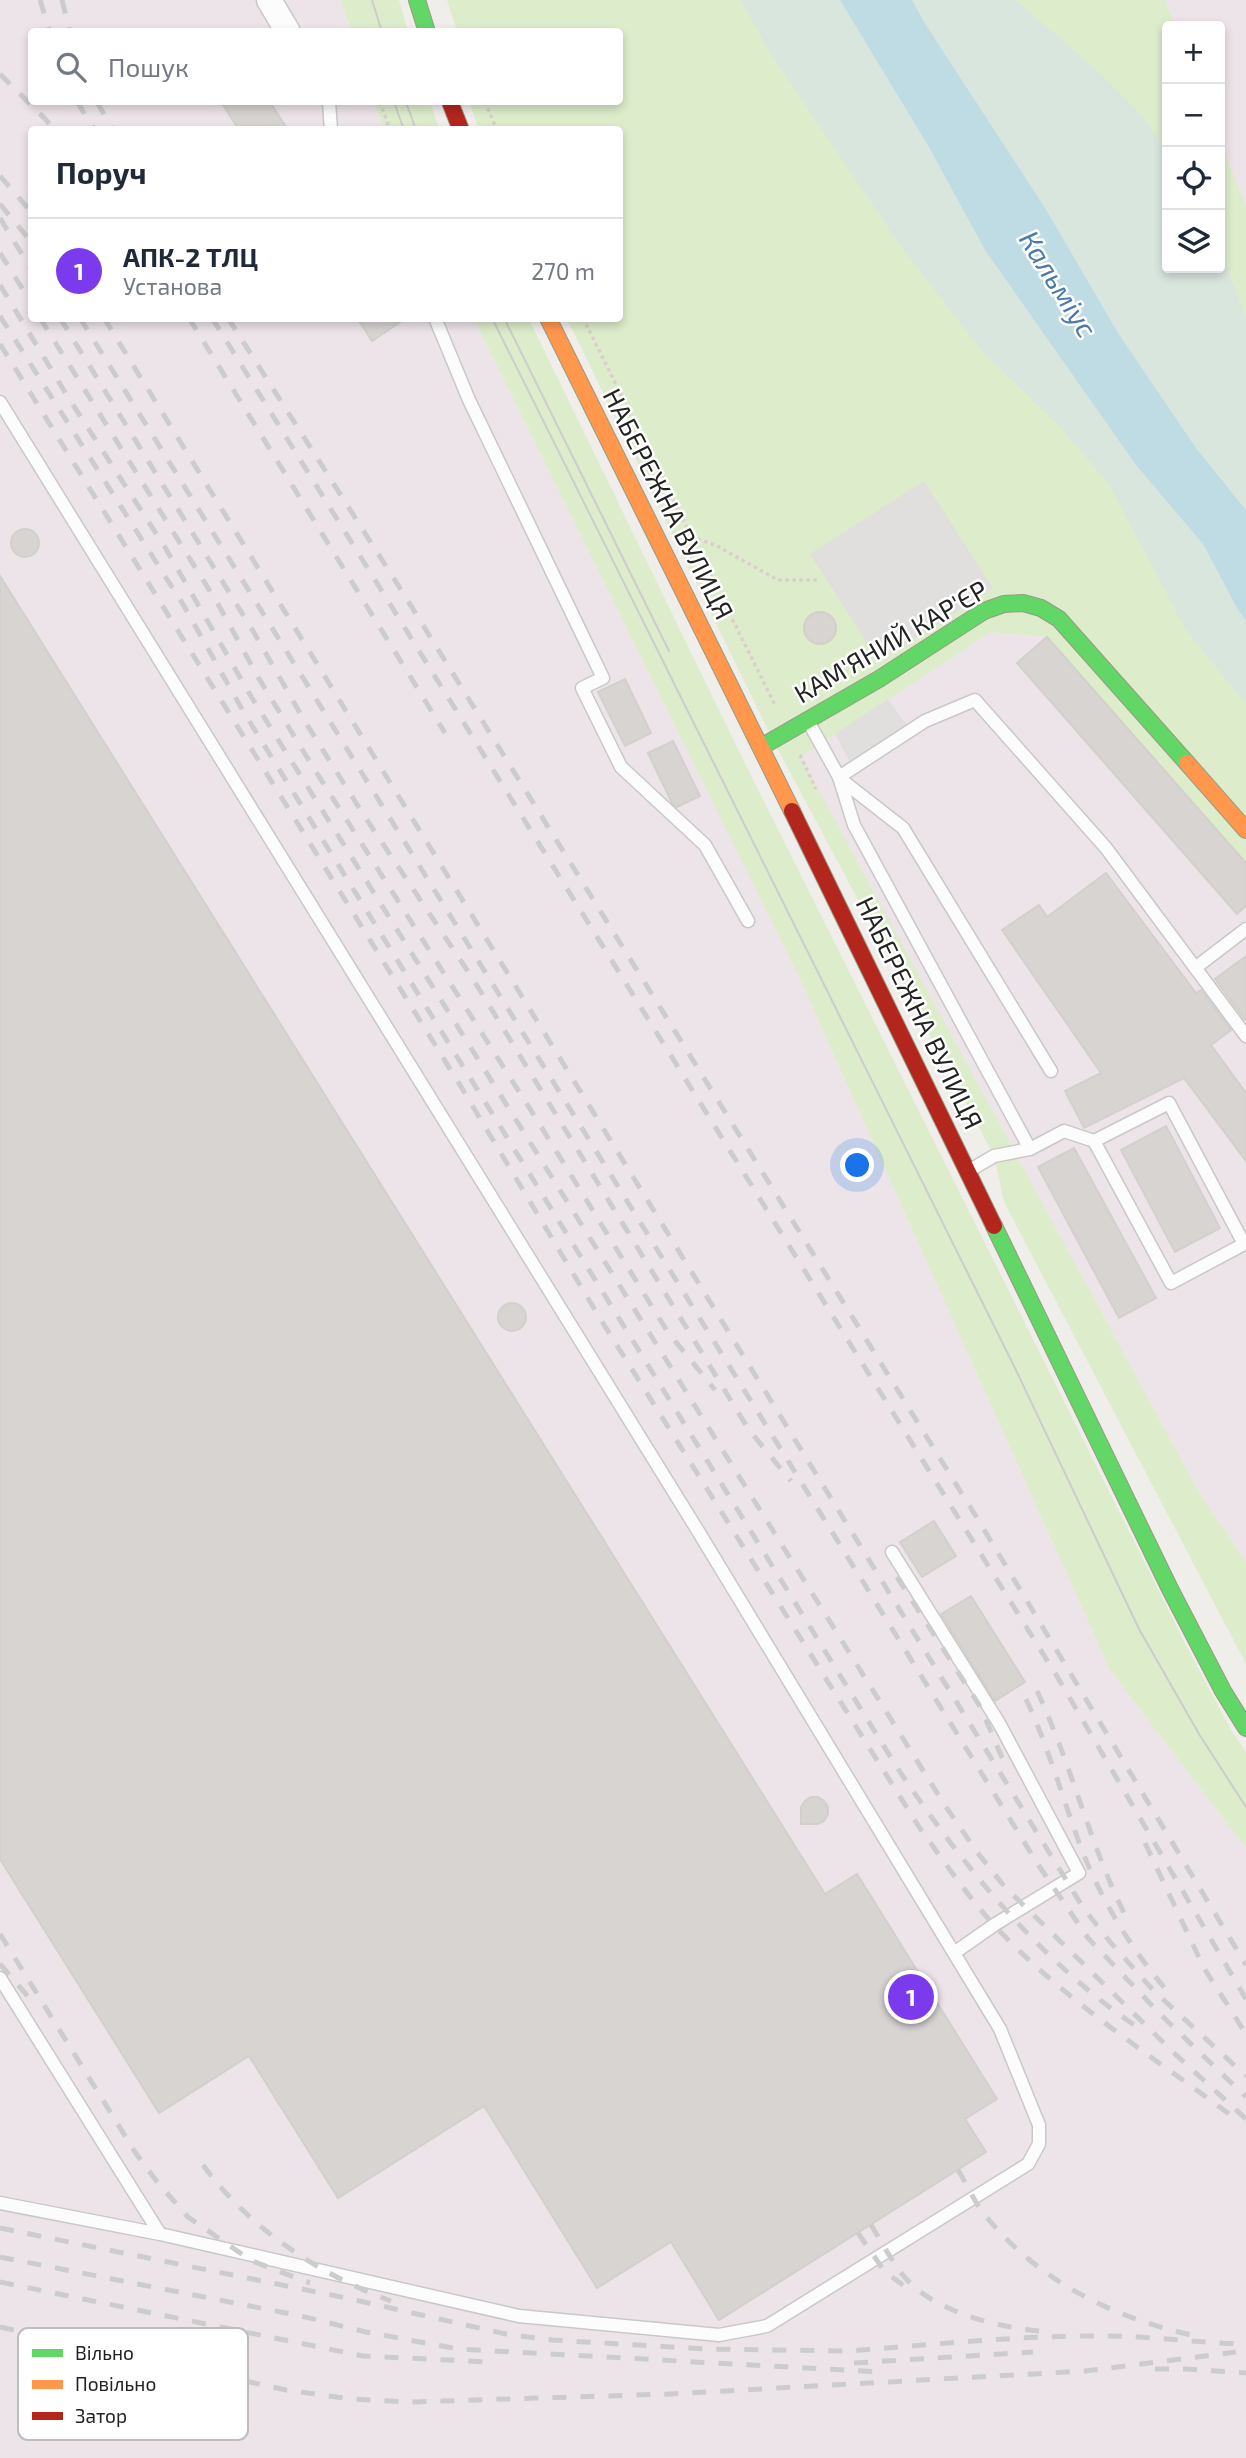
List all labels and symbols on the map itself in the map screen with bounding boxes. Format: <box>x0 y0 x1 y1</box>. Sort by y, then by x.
water label: Кальміус <box>1013 224 1105 343</box>
street label: НАБЕРЕЖНА ВУЛИЦЯ <box>598 383 741 624</box>
street label: КАМ'ЯНИЙ КАР'ЄР <box>788 573 992 709</box>
street label: НАБЕРЕЖНА ВУЛИЦЯ <box>851 891 990 1134</box>
your location <box>840 1148 874 1182</box>
pin: 1 <box>888 1971 934 2023</box>
legend <box>18 2328 248 2440</box>
text: Вільно <box>75 2341 134 2364</box>
text: Повільно <box>75 2372 156 2395</box>
text: Затор <box>75 2404 127 2427</box>

